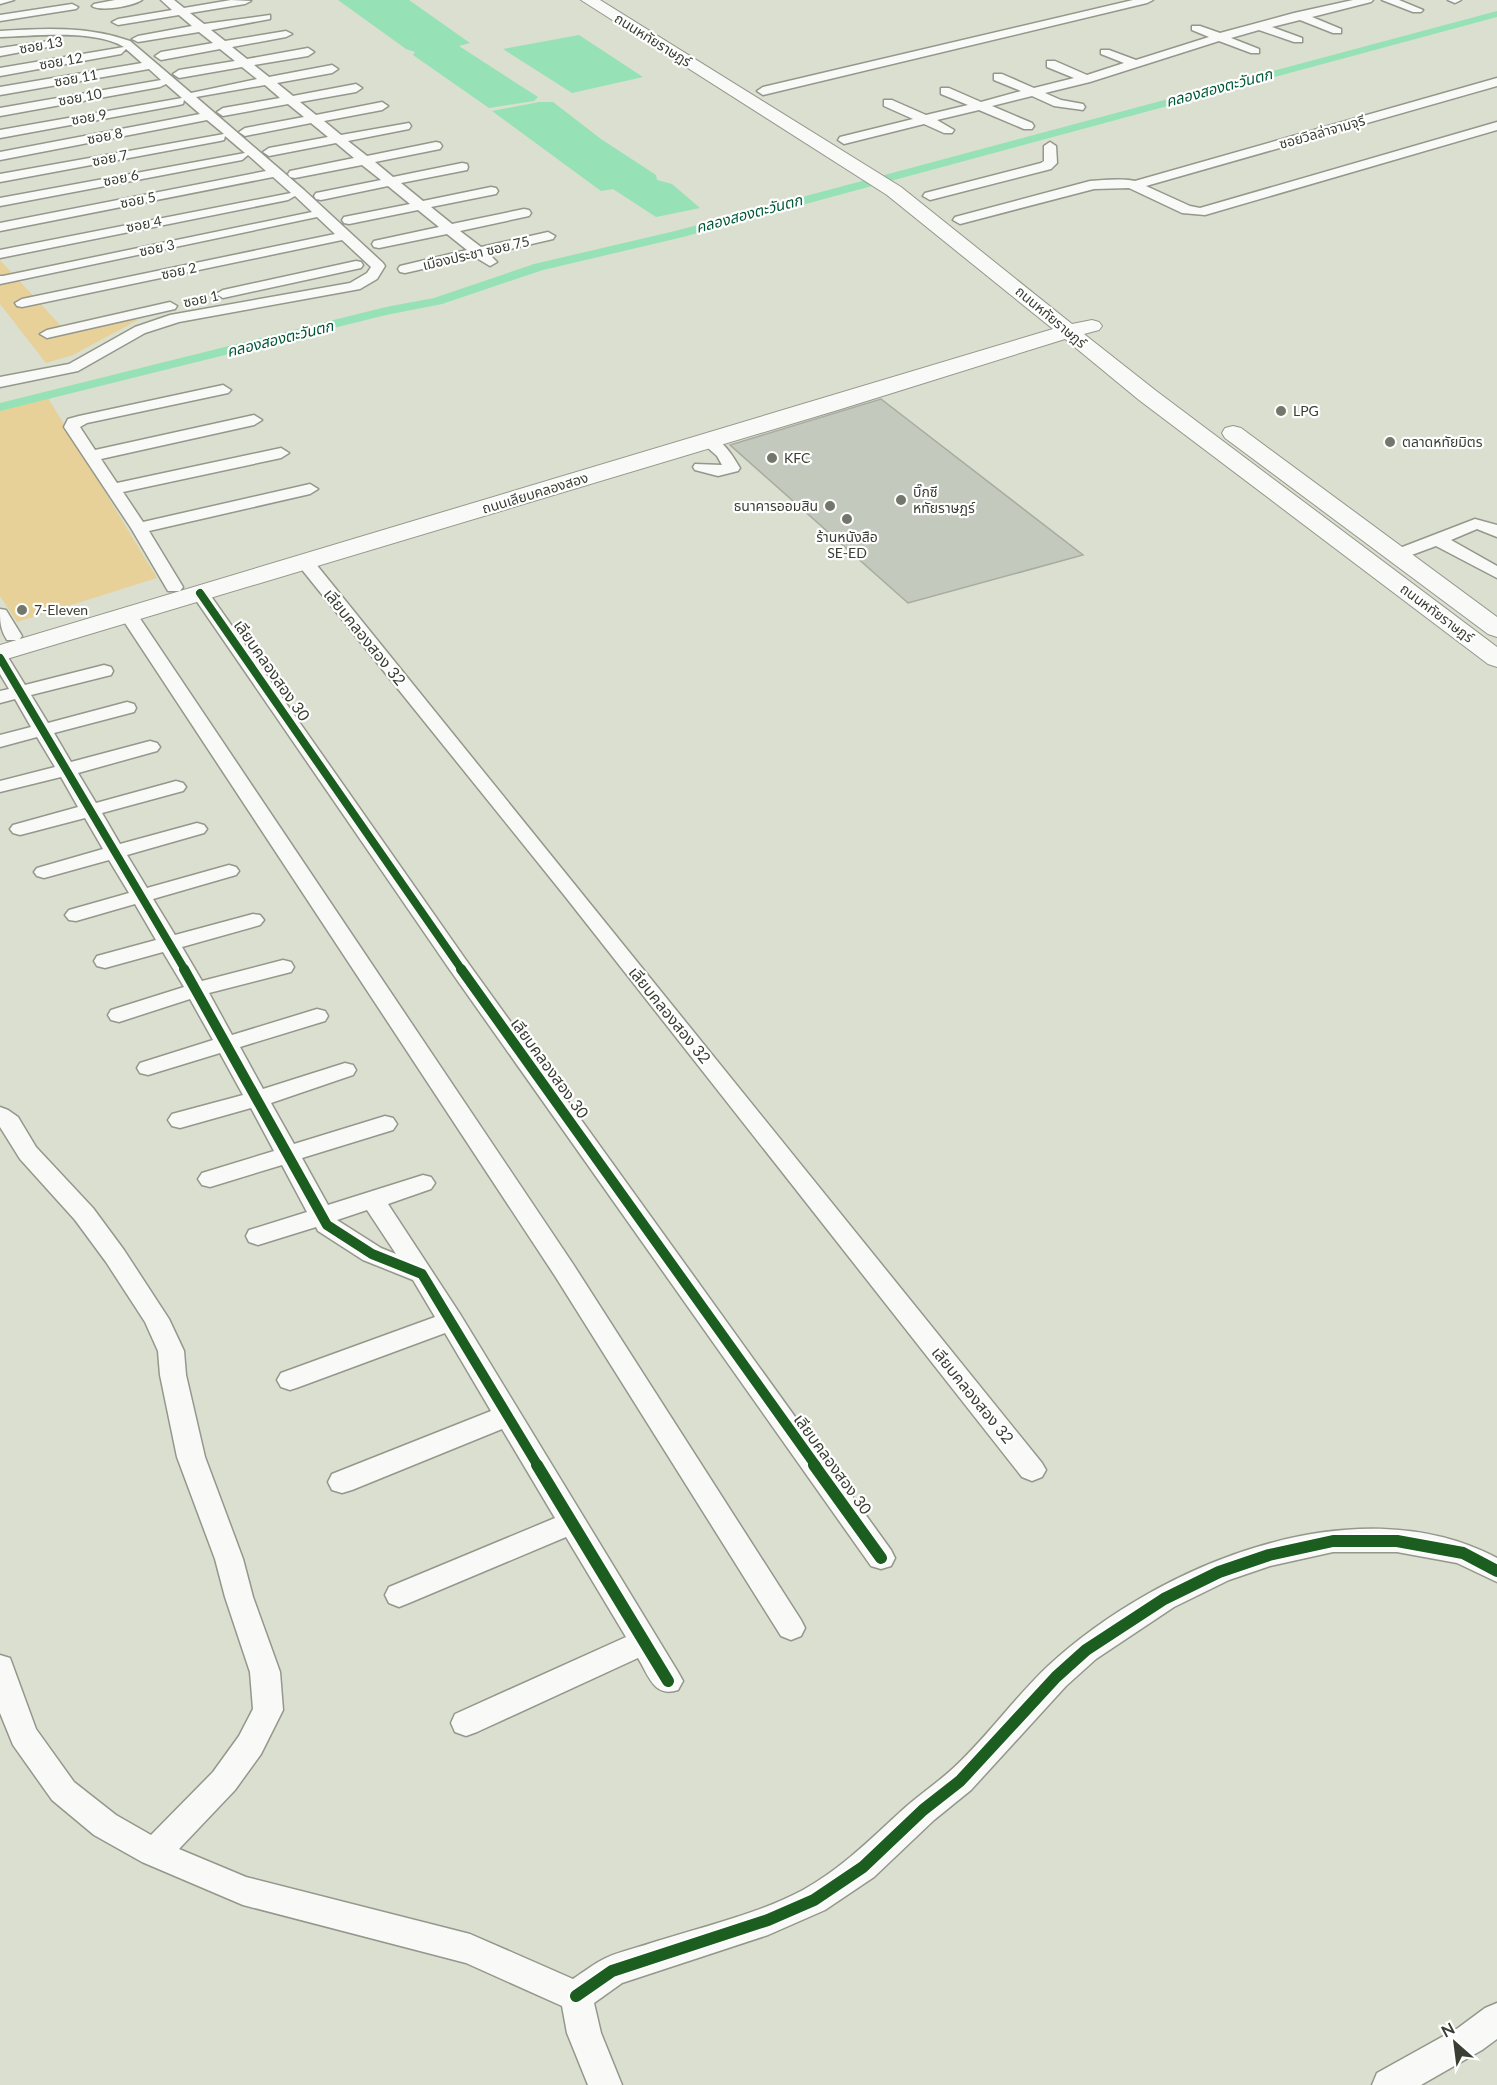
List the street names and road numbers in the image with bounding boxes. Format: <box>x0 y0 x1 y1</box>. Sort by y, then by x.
street label: ถนนหทัยราษฎร์ <box>612 9 695 70</box>
street label: ซอย 13 <box>18 32 64 57</box>
street label: ซอย 12 <box>38 48 84 73</box>
street label: ซอย 11 <box>53 65 99 90</box>
street label: ซอย 10 <box>57 84 103 109</box>
street label: ซอย 9 <box>70 105 108 128</box>
street label: ซอยวิลล่าจามจุรี <box>1277 111 1367 153</box>
street label: ซอย 8 <box>86 124 124 147</box>
street label: ซอย 7 <box>91 146 129 169</box>
street label: ซอย 6 <box>102 166 140 189</box>
street label: ซอย 5 <box>119 188 157 211</box>
street label: ซอย 4 <box>125 212 163 235</box>
street label: เมืองประชา ซอย 75 <box>421 232 531 273</box>
street label: ซอย 3 <box>138 235 176 260</box>
street label: ซอย 2 <box>160 258 198 283</box>
street label: ถนนหทัยราษฎร์ <box>1012 282 1091 352</box>
street label: ซอย 1 <box>182 286 220 311</box>
street label: ถนนเลียบคลองสอง <box>480 468 590 517</box>
street label: ถนนหทัยราษฎร์ <box>1397 580 1478 646</box>
street label: เลียบคลองสอง 32 <box>321 584 410 689</box>
street label: เลียบคลองสอง 30 <box>230 615 314 724</box>
street label: เลียบคลองสอง 32 <box>626 962 715 1067</box>
street label: เลียบคลองสอง 30 <box>508 1014 593 1122</box>
street label: เลียบคลองสอง 32 <box>929 1342 1018 1447</box>
street label: เลียบคลองสอง 30 <box>791 1410 876 1518</box>

